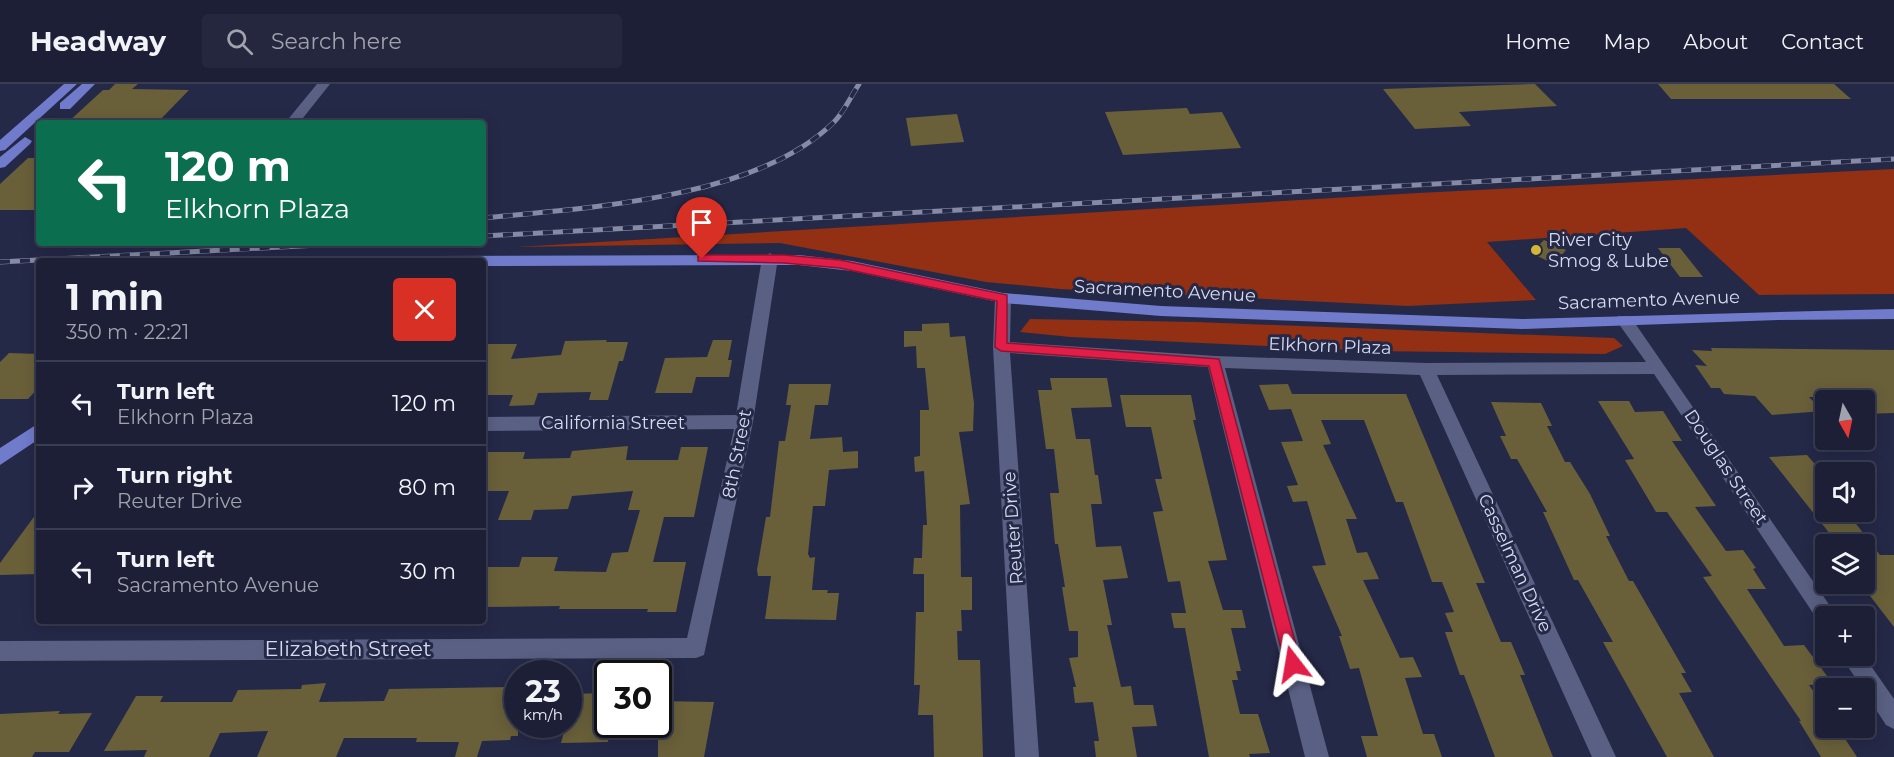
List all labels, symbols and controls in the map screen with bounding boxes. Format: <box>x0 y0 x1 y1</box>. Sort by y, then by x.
search box <box>202 14 622 68</box>
text: Headway <box>30 24 166 58</box>
icon: search <box>223 25 256 58</box>
text: Search here <box>271 28 402 55</box>
text: Home <box>1505 29 1570 54</box>
text: Map <box>1603 29 1650 54</box>
text: About <box>1683 29 1748 54</box>
text: Contact <box>1781 29 1864 54</box>
text: 120 m <box>165 140 291 192</box>
icon: left <box>66 144 144 222</box>
text: Elkhorn Plaza <box>165 192 350 225</box>
pin <box>676 197 727 259</box>
icon: arrive <box>685 206 718 239</box>
place label: River City Smog & Lube <box>1548 229 1669 272</box>
marker: River City Smog & Lube <box>1529 243 1543 257</box>
text: 1 min <box>66 275 164 319</box>
street label: Sacramento Avenue <box>1074 275 1257 307</box>
button: close <box>393 278 456 341</box>
street label: Sacramento Avenue <box>1558 286 1740 314</box>
text: 350 m · 22:21 <box>66 320 189 344</box>
street label: Elkhorn Plaza <box>1268 333 1392 359</box>
text: Turn left <box>117 378 215 405</box>
icon: left <box>66 387 99 420</box>
text: 120 m <box>392 390 456 417</box>
north arrow <box>1815 390 1875 450</box>
map controls <box>1815 390 1875 738</box>
text: Elkhorn Plaza <box>117 405 254 429</box>
street label: Douglas Street <box>1679 405 1773 529</box>
street label: 8th Street <box>718 408 756 500</box>
street label: California Street <box>541 412 685 434</box>
text: Turn right <box>117 462 232 489</box>
button: sound <box>1815 462 1875 522</box>
icon: right <box>66 471 99 504</box>
street label: Reuter Drive <box>998 471 1028 585</box>
text: 80 m <box>398 474 456 501</box>
text: Reuter Drive <box>117 489 242 513</box>
street label: Casselman Drive <box>1473 490 1557 636</box>
button: layers <box>1815 534 1875 594</box>
text: Turn left <box>117 546 215 573</box>
icon: left <box>66 555 99 588</box>
text: 30 m <box>400 558 456 585</box>
text: Sacramento Avenue <box>117 573 319 597</box>
button: + <box>1815 606 1875 666</box>
position arrow <box>1261 632 1325 696</box>
street label: Elizabeth Street <box>264 636 432 661</box>
speed limit sign: 30 <box>594 660 672 738</box>
text: 23 <box>525 673 561 710</box>
button: − <box>1815 678 1875 738</box>
text: km/h <box>523 705 563 724</box>

